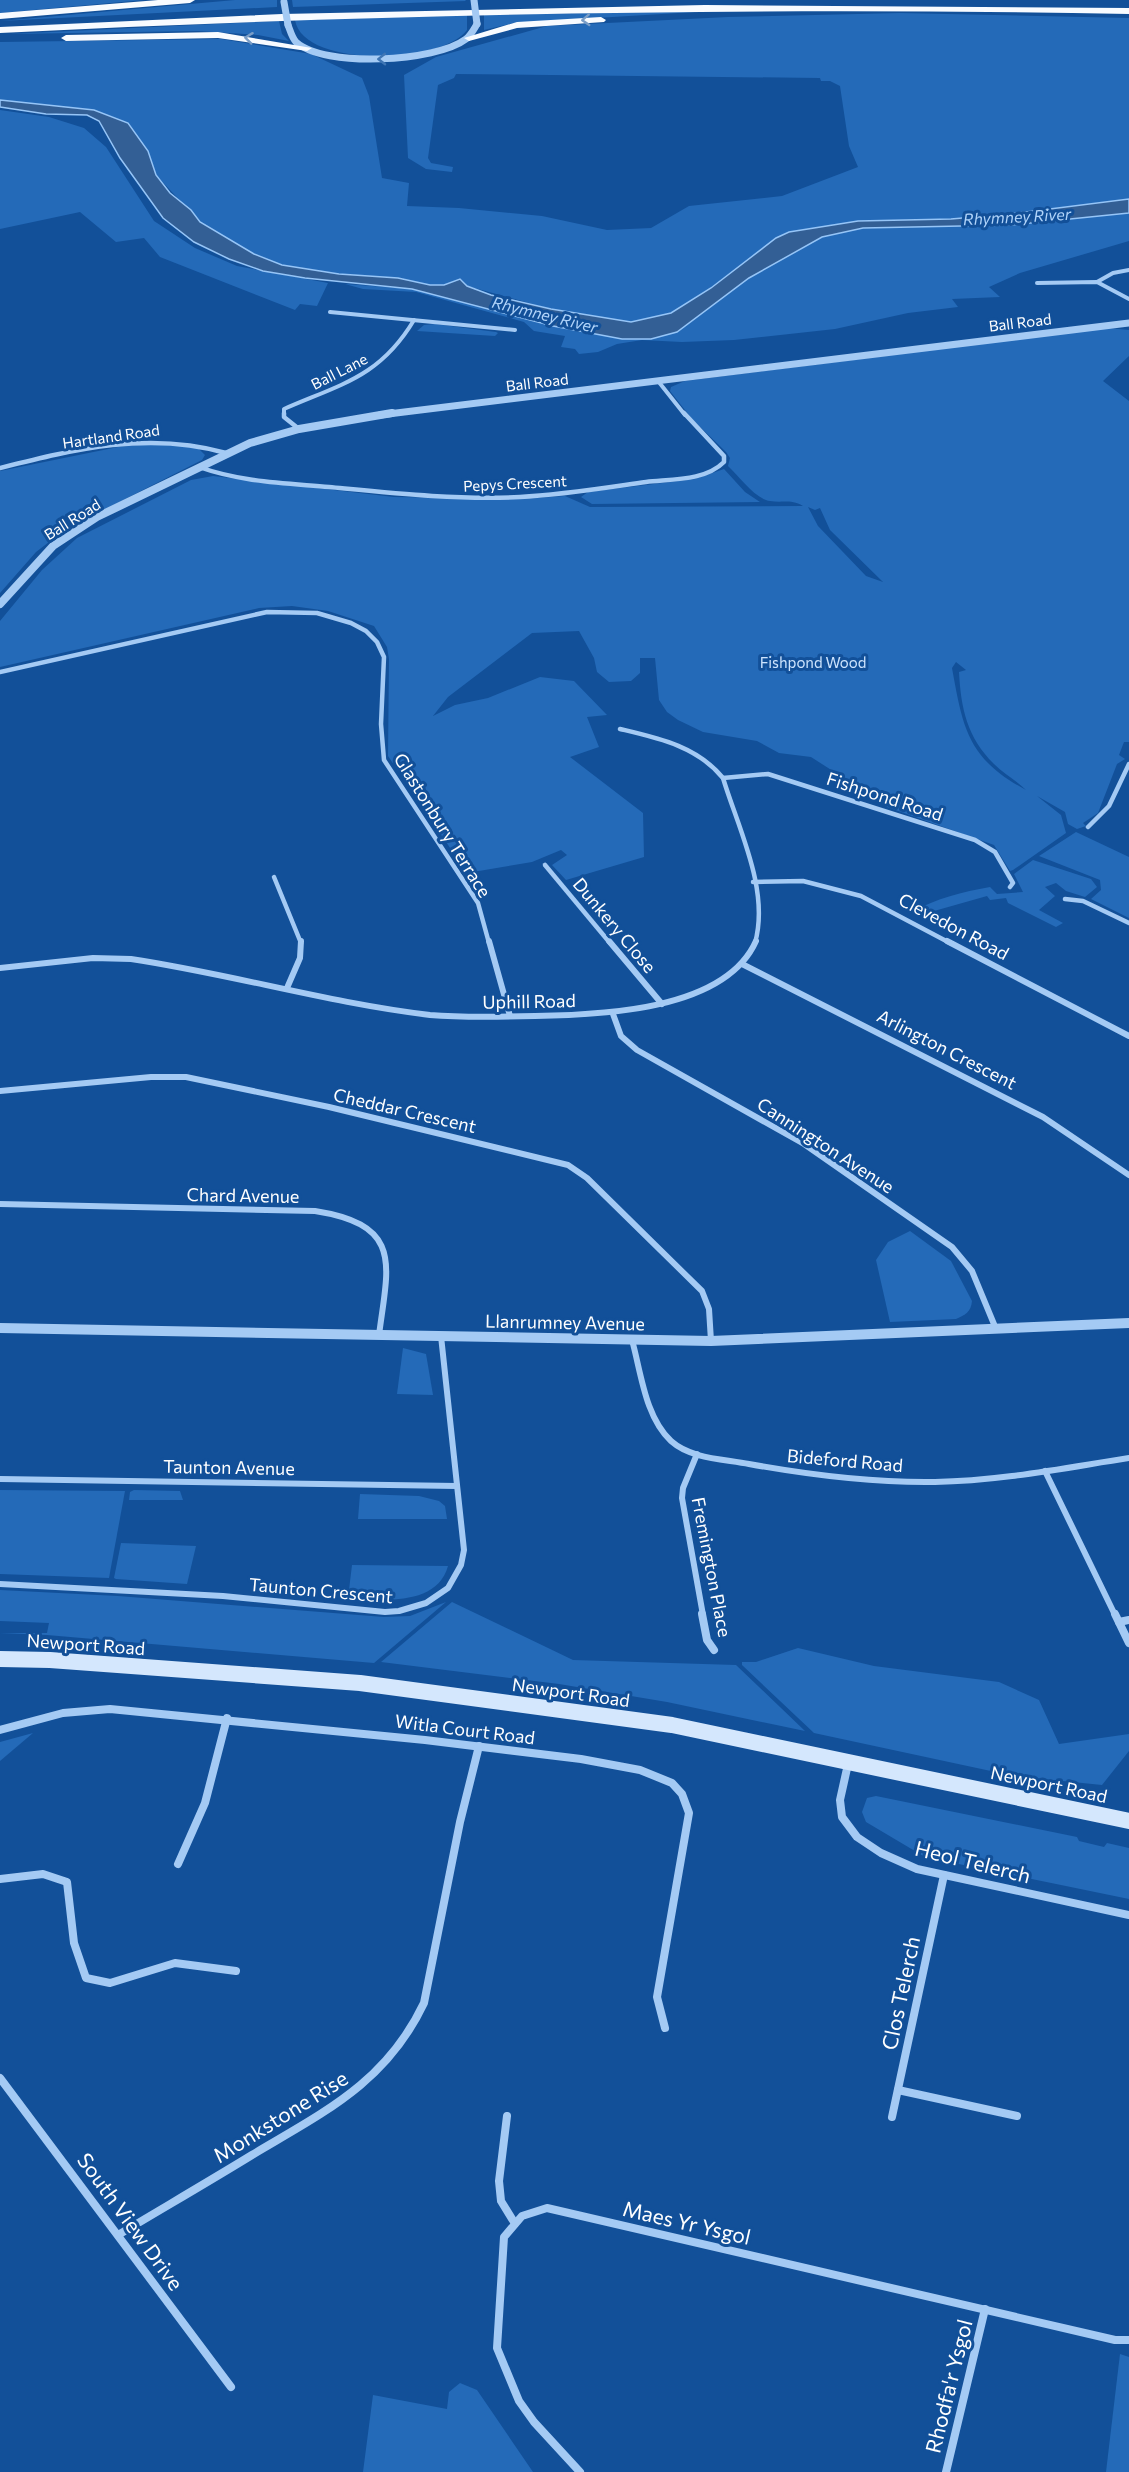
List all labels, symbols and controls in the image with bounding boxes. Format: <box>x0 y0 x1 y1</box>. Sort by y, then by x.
one-way arrow <box>581 14 590 27</box>
one-way arrow <box>245 32 254 44</box>
one-way arrow <box>377 52 386 65</box>
water label: Rhymney River <box>962 204 1072 228</box>
water label: Rhymney River <box>490 292 600 336</box>
street label: Ball Road <box>988 309 1052 335</box>
street label: Ball Lane <box>308 349 370 393</box>
street label: Ball Road <box>505 369 569 395</box>
street label: Hartland Road <box>61 420 161 452</box>
street label: Pepys Crescent <box>463 471 567 495</box>
street label: Ball Road <box>40 495 104 543</box>
park label: Fishpond Wood <box>760 653 866 671</box>
street label: Glastonbury Terrace <box>390 749 496 901</box>
street label: Fishpond Road <box>824 767 946 825</box>
street label: Dunkery Close <box>569 873 661 977</box>
street label: Clevedon Road <box>895 888 1013 964</box>
street label: Uphill Road <box>482 989 576 1013</box>
street label: Arlington Crescent <box>874 1004 1020 1094</box>
street label: Cheddar Crescent <box>331 1083 479 1137</box>
street label: Cannington Avenue <box>753 1093 899 1197</box>
street label: Chard Avenue <box>186 1183 300 1207</box>
street label: Llanrumney Avenue <box>485 1310 645 1334</box>
street label: Bideford Road <box>786 1444 904 1476</box>
street label: Taunton Avenue <box>163 1455 295 1479</box>
street label: Fremington Place <box>688 1495 736 1639</box>
street label: Taunton Crescent <box>248 1573 394 1607</box>
street label: Newport Road <box>26 1629 146 1659</box>
street label: Newport Road <box>511 1673 631 1711</box>
street label: Witla Court Road <box>394 1709 536 1749</box>
street label: Newport Road <box>989 1761 1109 1807</box>
street label: Heol Telerch <box>912 1835 1034 1887</box>
street label: Clos Telerch <box>876 1934 924 2052</box>
street label: Monkstone Rise <box>208 2065 352 2167</box>
street label: South View Drive <box>73 2148 189 2294</box>
street label: Maes Yr Ysgol <box>621 2195 753 2249</box>
street label: Rhodfa'r Ysgol <box>919 2317 977 2455</box>

